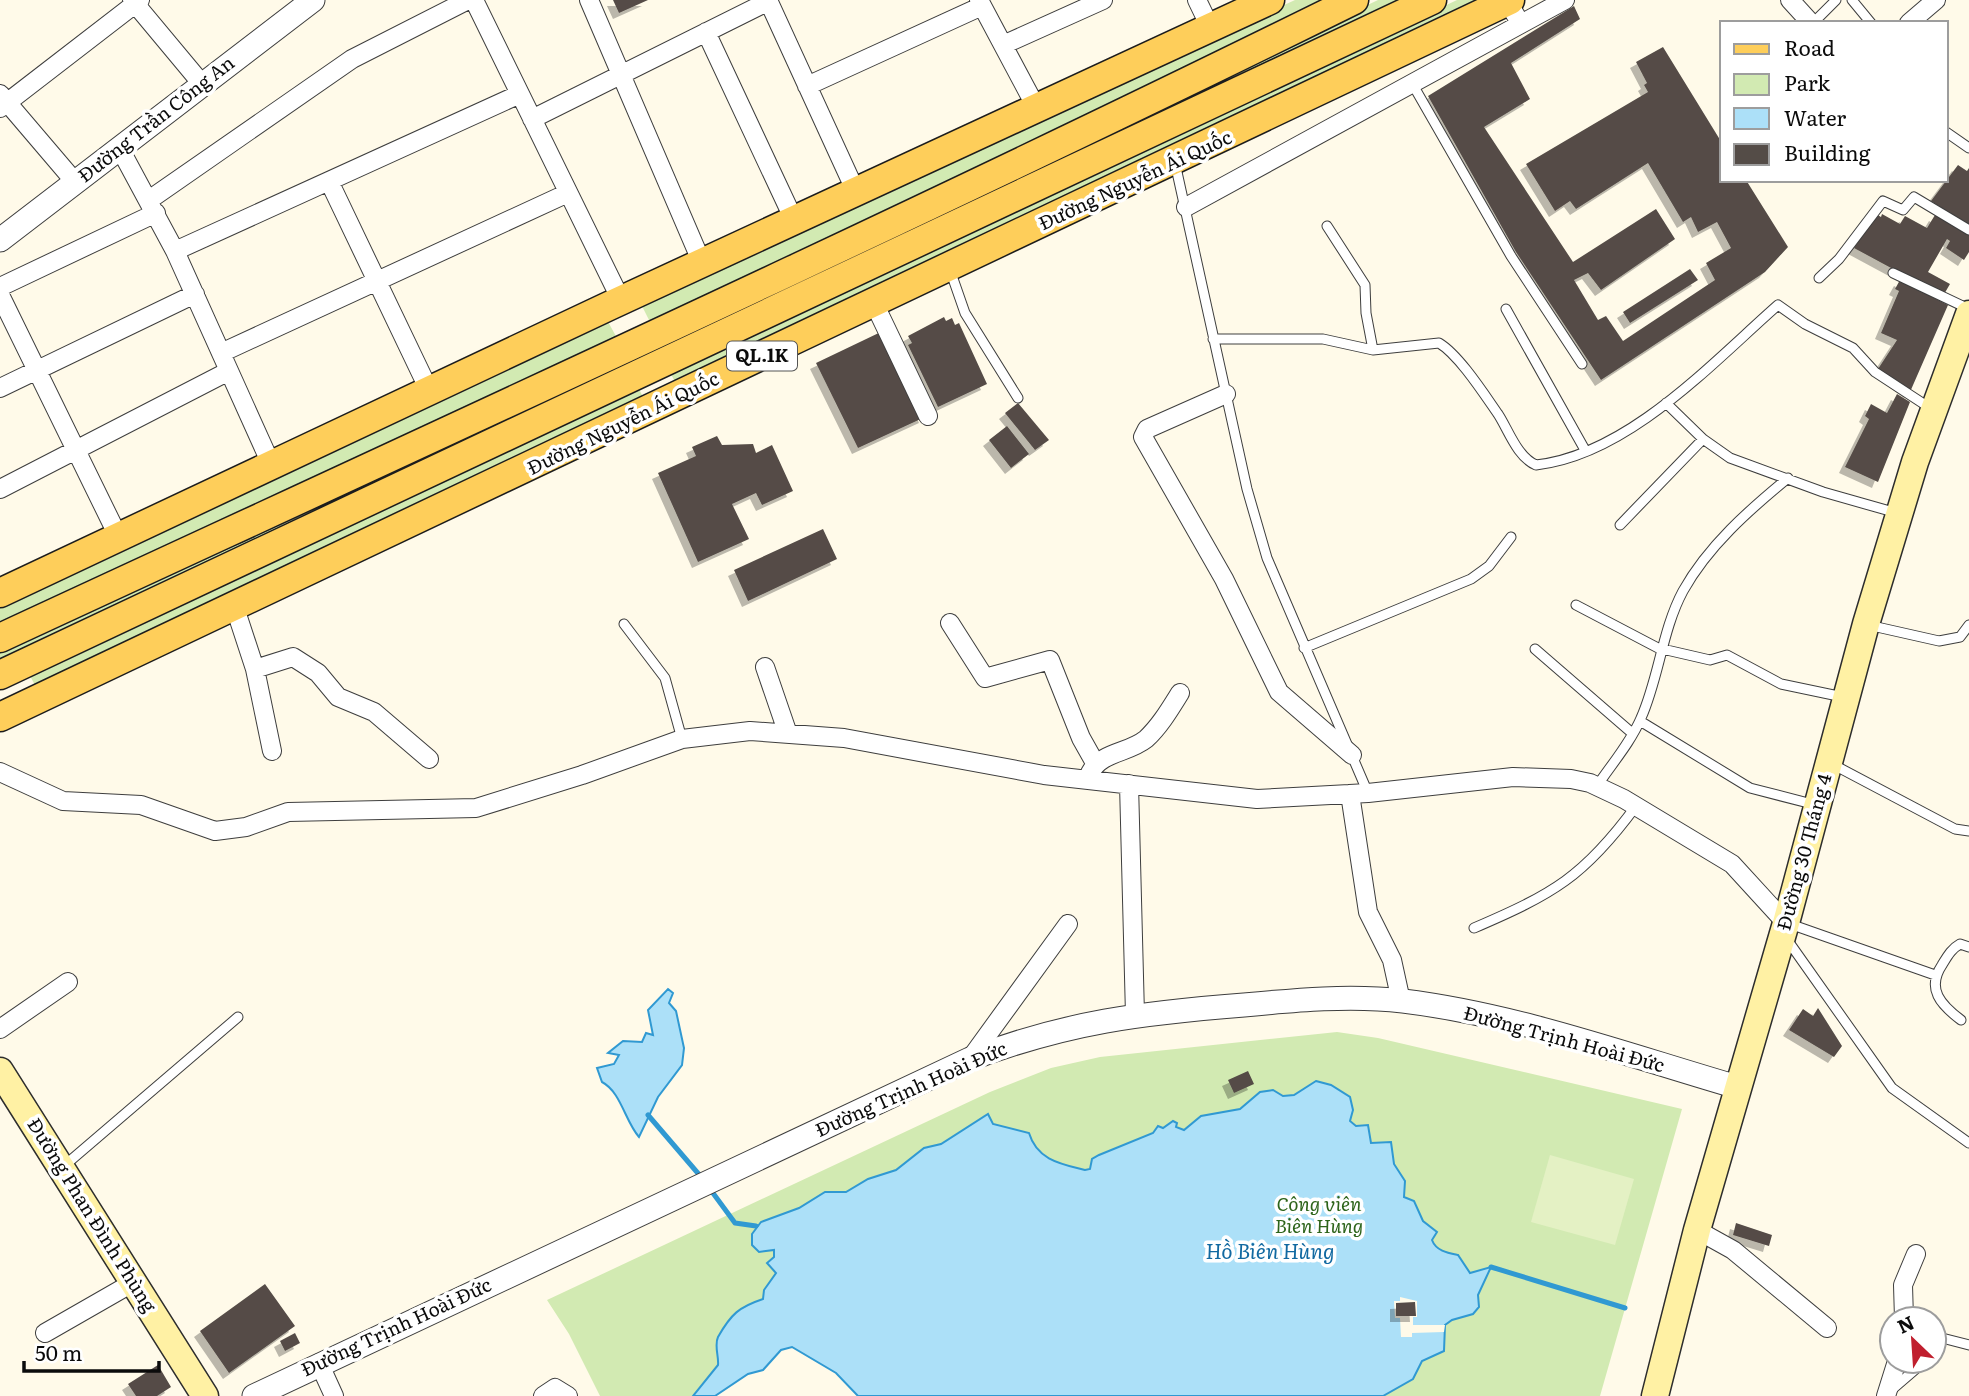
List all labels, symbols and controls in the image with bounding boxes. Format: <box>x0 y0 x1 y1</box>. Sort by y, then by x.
legend <box>1720 21 1948 182</box>
text: Road <box>1784 31 1835 62</box>
street label: Đường Trần Công An <box>71 48 240 188</box>
text: Park <box>1784 66 1830 97</box>
text: Water <box>1784 101 1846 132</box>
street label: Đường Nguyễn Ái Quốc <box>1033 122 1236 236</box>
text: Building <box>1784 136 1871 167</box>
road number: QL.1K <box>727 342 797 370</box>
street label: Đường Nguyễn Ái Quốc <box>522 363 723 481</box>
street label: Đường 30 Tháng 4 <box>1769 770 1838 933</box>
street label: Đường Trịnh Hoài Đức <box>1461 998 1668 1078</box>
street label: Đường Trịnh Hoài Đức <box>810 1033 1011 1143</box>
street label: Đường Phan Đình Phùng <box>21 1112 164 1317</box>
park label: Công viên Biên Hùng <box>1275 1189 1363 1239</box>
water label: Hồ Biên Hùng <box>1206 1234 1334 1265</box>
street label: Đường Trịnh Hoài Đức <box>296 1270 495 1383</box>
north arrow <box>1878 1305 1948 1375</box>
text: N <box>1892 1308 1919 1340</box>
scale bar <box>24 1330 159 1374</box>
text: 50 m <box>35 1336 82 1367</box>

